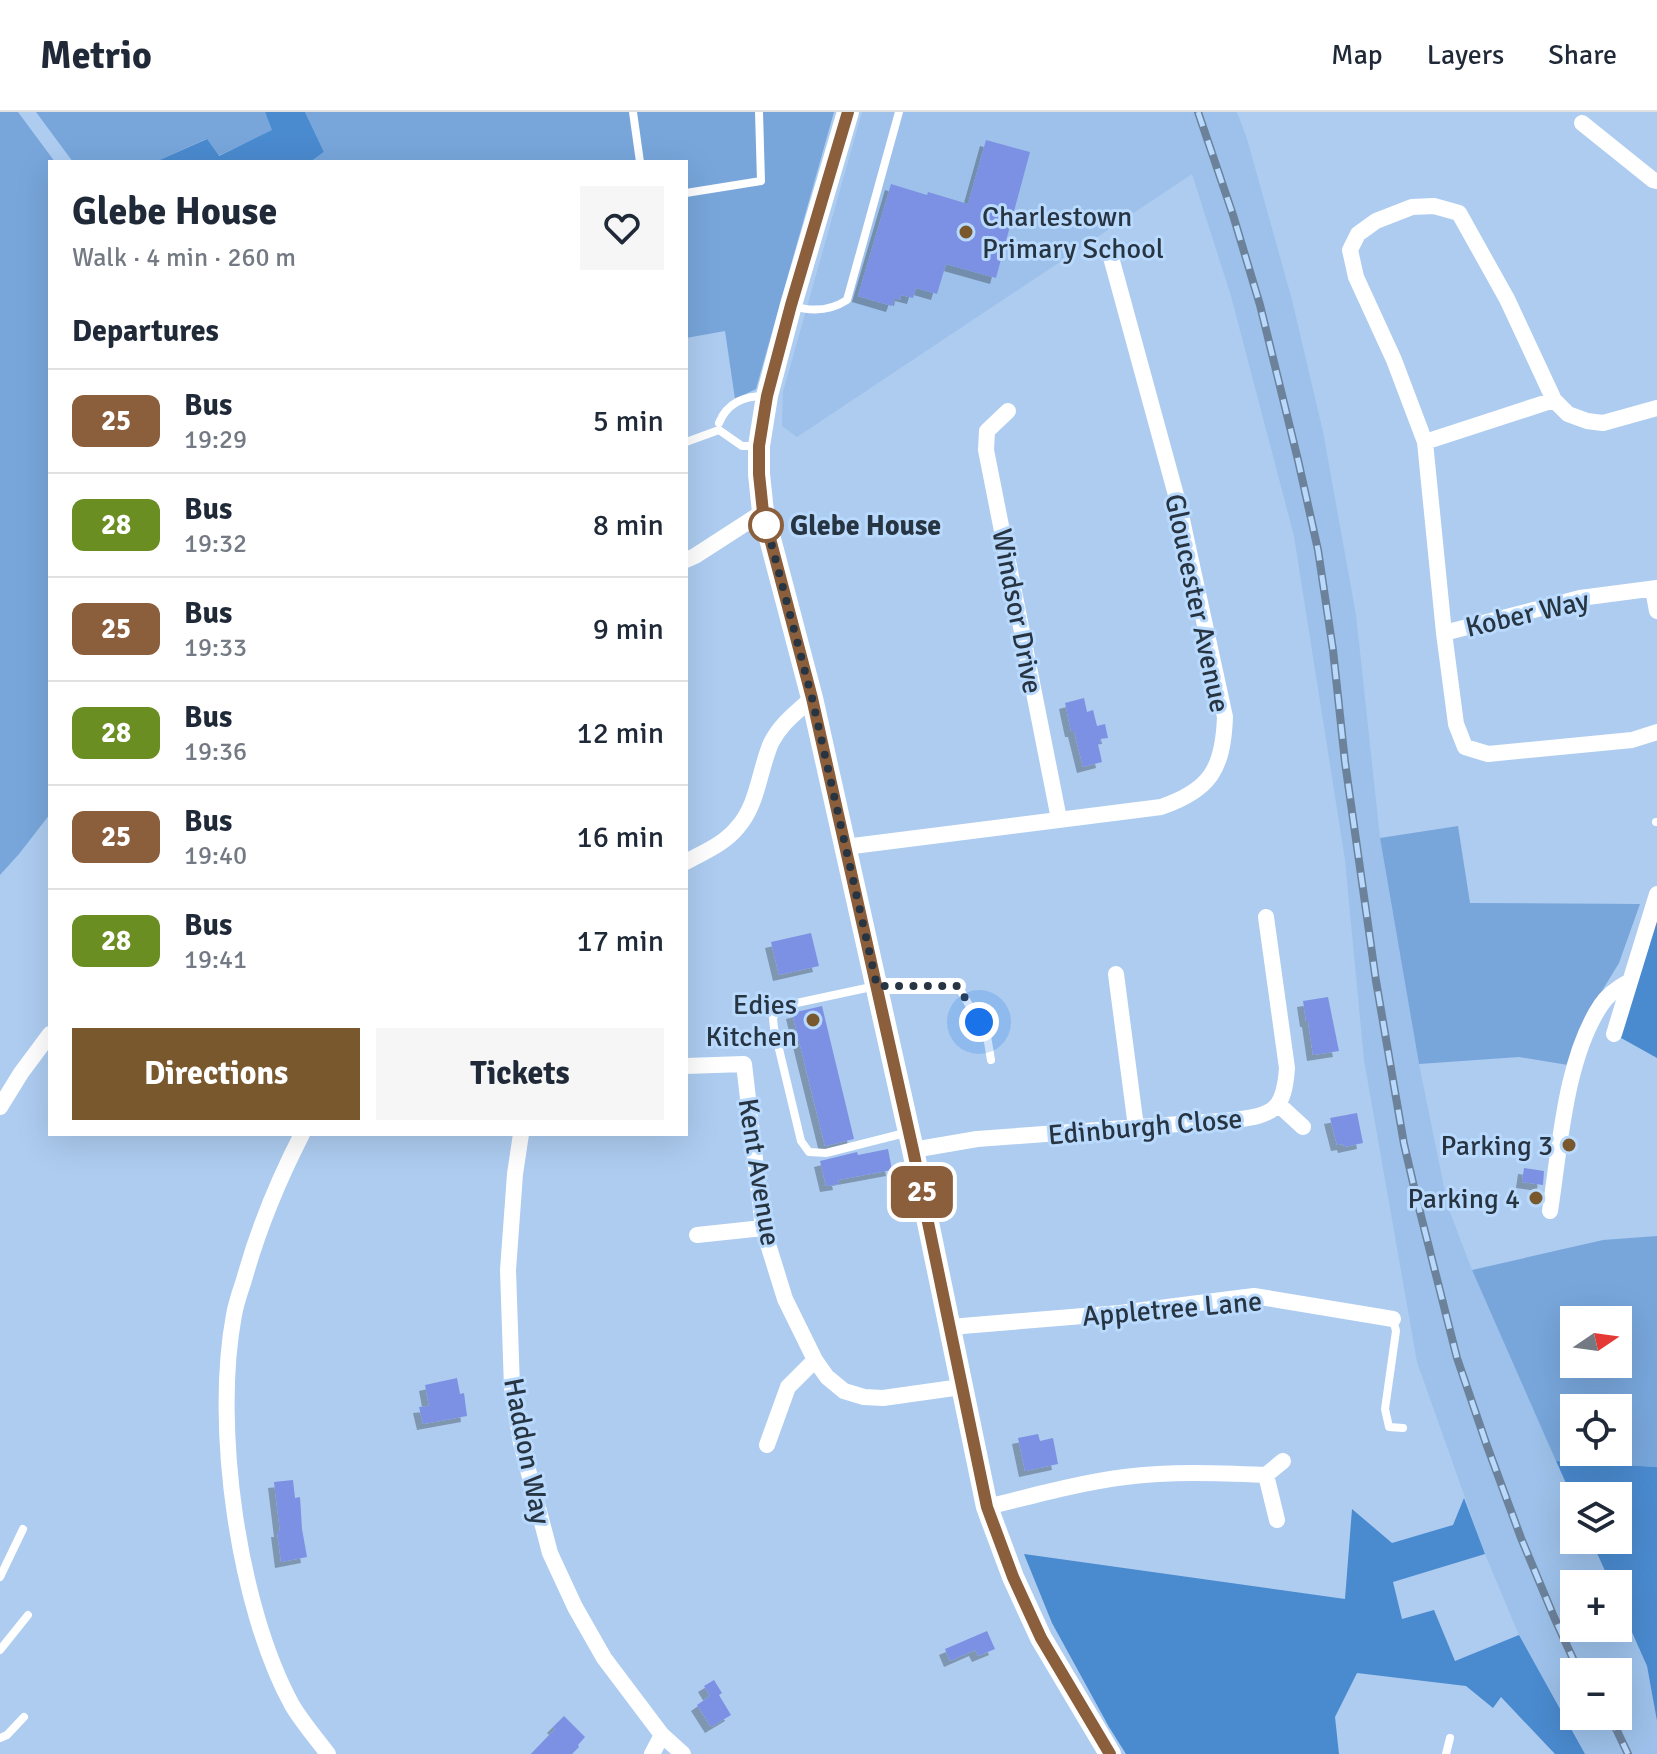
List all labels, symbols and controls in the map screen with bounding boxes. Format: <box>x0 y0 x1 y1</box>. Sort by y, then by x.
text: Metrio <box>40 32 152 79</box>
text: Map <box>1331 38 1383 72</box>
text: Layers <box>1427 38 1504 72</box>
text: Share <box>1548 38 1617 72</box>
button: heart <box>580 186 664 270</box>
text: Glebe House <box>72 188 277 235</box>
place label: Charlestown Primary School <box>982 200 1164 266</box>
marker: Charlestown Primary School <box>957 223 975 241</box>
text: Walk · 4 min · 260 m <box>72 242 296 274</box>
text: Departures <box>72 313 219 350</box>
text: Bus <box>184 387 232 424</box>
text: 5 min <box>593 403 664 440</box>
text: 25 <box>101 404 131 438</box>
text: 19:29 <box>184 424 247 456</box>
text: Bus <box>184 491 232 528</box>
street label: Gloucester Avenue <box>1157 491 1237 716</box>
text: 8 min <box>593 507 664 544</box>
text: 28 <box>101 508 131 542</box>
marker: Glebe House <box>749 508 783 542</box>
place label: Glebe House <box>790 509 941 543</box>
street label: Windsor Drive <box>984 526 1050 697</box>
text: 19:32 <box>184 528 247 560</box>
street label: Kober Way <box>1462 583 1592 645</box>
text: Bus <box>184 595 232 632</box>
text: 9 min <box>593 611 664 648</box>
text: 25 <box>101 612 131 646</box>
text: 19:33 <box>184 632 247 664</box>
text: Bus <box>184 699 232 736</box>
text: 12 min <box>577 715 664 752</box>
text: 28 <box>101 716 131 750</box>
text: 19:36 <box>184 736 247 768</box>
text: Bus <box>184 803 232 840</box>
text: 16 min <box>577 819 664 856</box>
text: 25 <box>101 820 131 854</box>
text: 19:40 <box>184 840 247 872</box>
text: Bus <box>184 907 232 944</box>
text: 17 min <box>577 923 664 960</box>
text: 28 <box>101 924 131 958</box>
text: 19:41 <box>184 944 247 976</box>
place label: Edies Kitchen <box>706 988 797 1054</box>
your location <box>959 1002 999 1042</box>
marker: Edies Kitchen <box>804 1011 822 1029</box>
button: Directions <box>72 1028 360 1120</box>
button: Tickets <box>376 1028 664 1120</box>
street label: Kent Avenue <box>731 1096 787 1248</box>
street label: Edinburgh Close <box>1046 1102 1244 1152</box>
place label: Parking 3 <box>1440 1129 1553 1163</box>
marker: Parking 3 <box>1560 1136 1578 1154</box>
line badge: 25 <box>886 1166 958 1218</box>
text: 25 <box>907 1175 937 1209</box>
place label: Parking 4 <box>1407 1182 1520 1216</box>
marker: Parking 4 <box>1527 1189 1545 1207</box>
street label: Appletree Lane <box>1081 1284 1263 1334</box>
north arrow <box>1560 1306 1632 1378</box>
map controls <box>1560 1306 1632 1730</box>
street label: Haddon Way <box>496 1375 558 1527</box>
button: locate <box>1560 1394 1632 1466</box>
button: layers <box>1560 1482 1632 1554</box>
button: + <box>1560 1570 1632 1642</box>
button: − <box>1560 1658 1632 1730</box>

